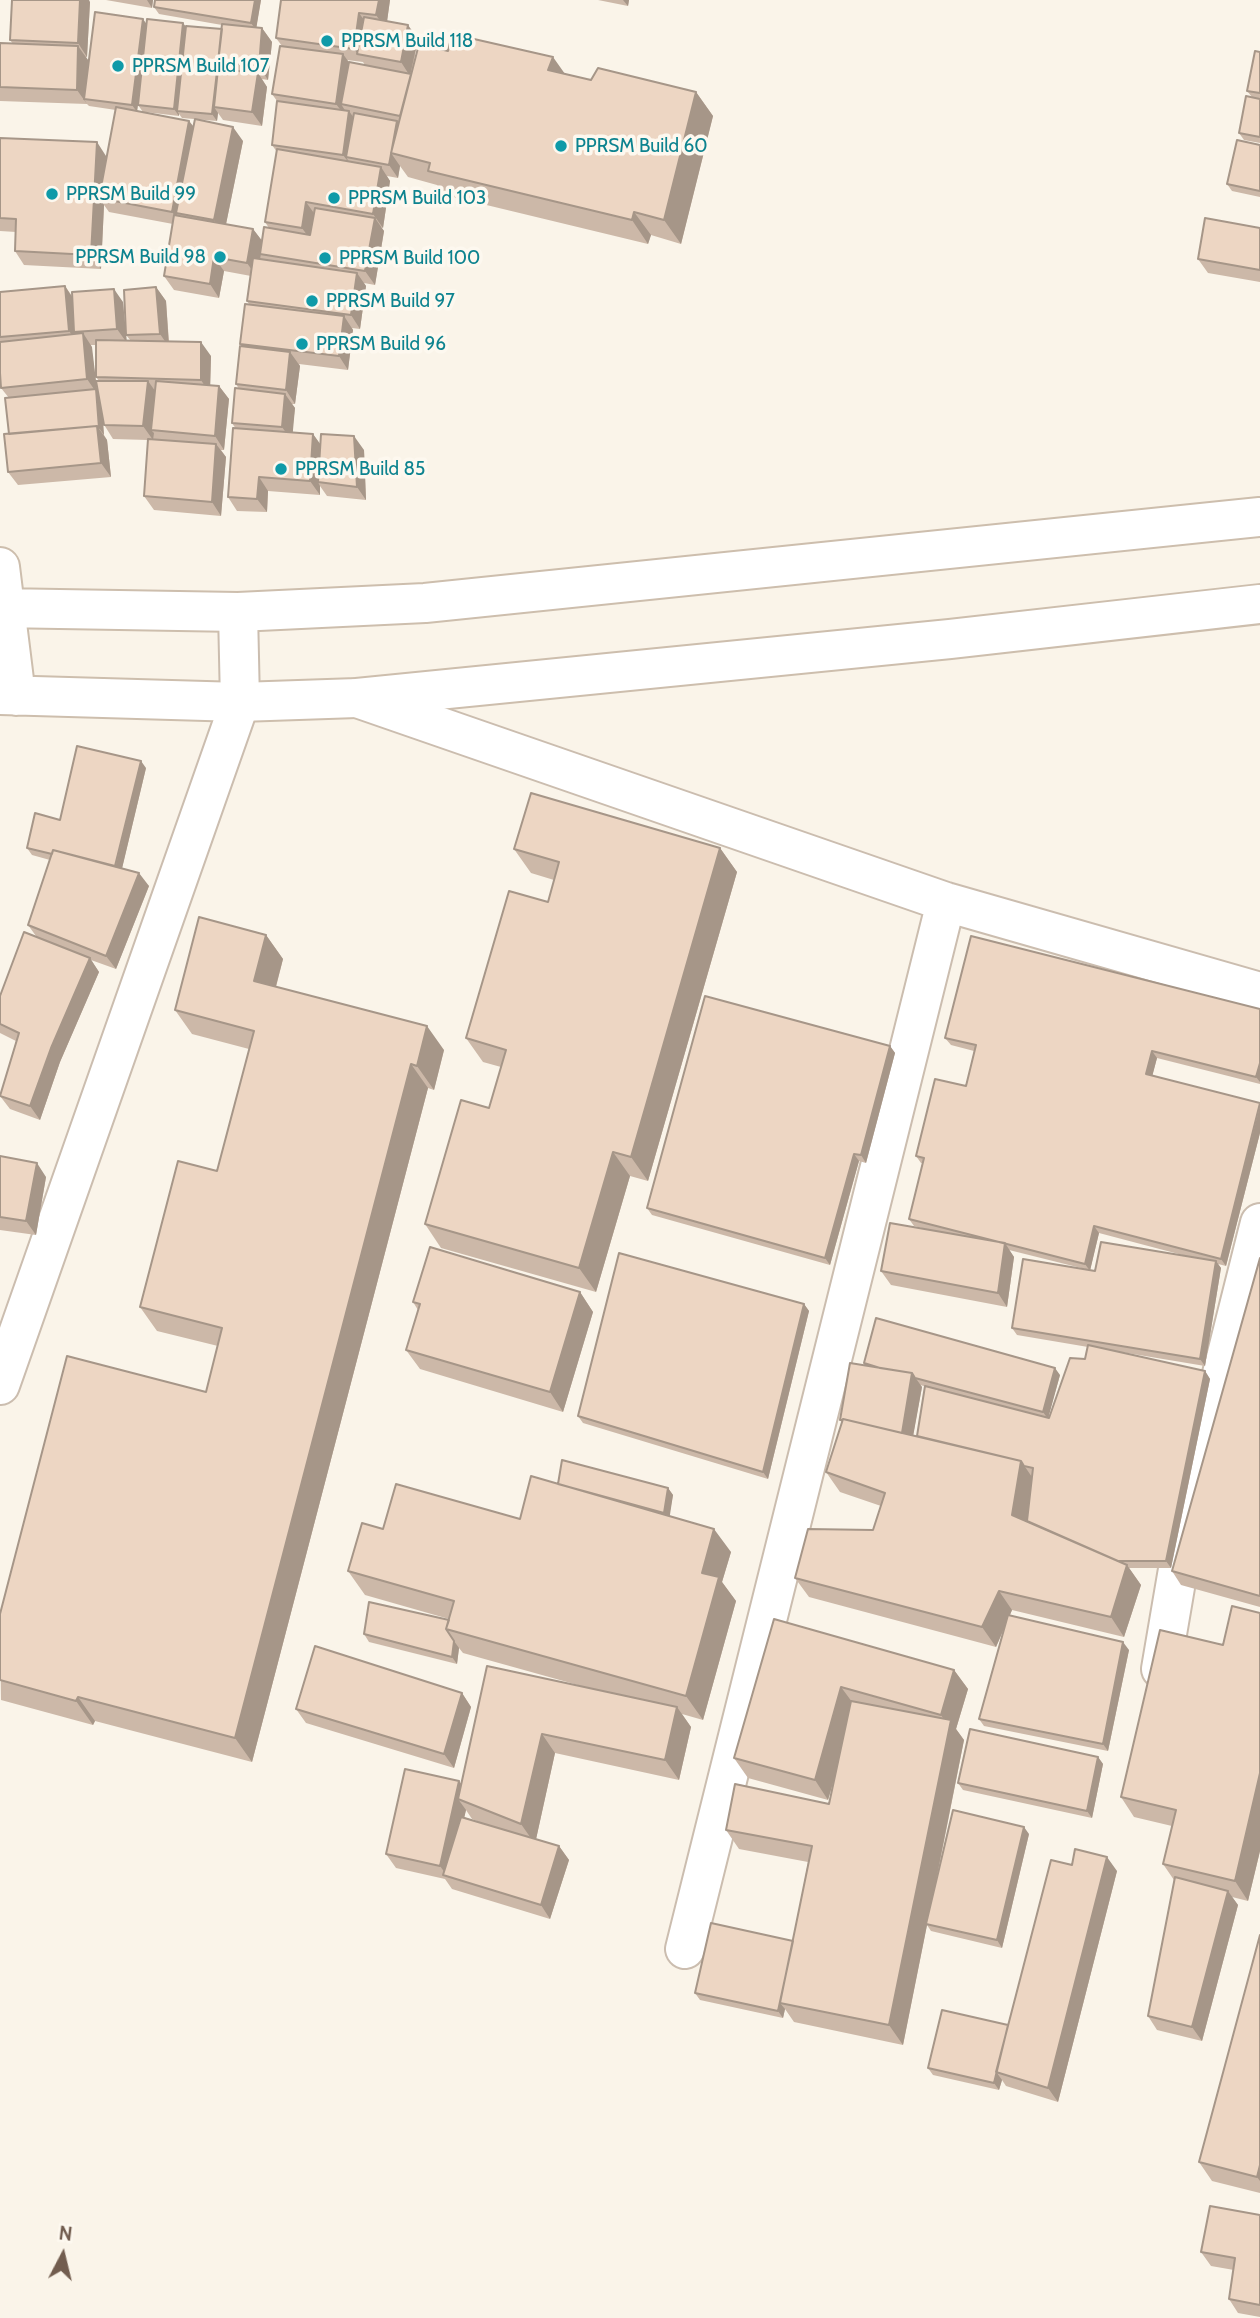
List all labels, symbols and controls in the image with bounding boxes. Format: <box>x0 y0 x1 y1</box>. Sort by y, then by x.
place label: PPRSM Build 118 <box>341 30 473 52</box>
marker: PPRSM Build 118 <box>319 33 335 49</box>
place label: PPRSM Build 107 <box>132 55 269 77</box>
marker: PPRSM Build 107 <box>110 58 126 74</box>
place label: PPRSM Build 60 <box>575 135 707 157</box>
marker: PPRSM Build 60 <box>553 138 569 154</box>
place label: PPRSM Build 99 <box>66 183 196 205</box>
marker: PPRSM Build 99 <box>44 186 60 202</box>
place label: PPRSM Build 103 <box>348 187 486 209</box>
marker: PPRSM Build 103 <box>326 190 342 206</box>
place label: PPRSM Build 98 <box>75 246 206 268</box>
place label: PPRSM Build 100 <box>339 247 480 269</box>
marker: PPRSM Build 98 <box>212 249 228 265</box>
marker: PPRSM Build 100 <box>317 250 333 266</box>
place label: PPRSM Build 97 <box>326 290 455 312</box>
marker: PPRSM Build 97 <box>304 293 320 309</box>
place label: PPRSM Build 96 <box>316 333 446 355</box>
marker: PPRSM Build 96 <box>294 336 310 352</box>
place label: PPRSM Build 85 <box>295 458 425 480</box>
marker: PPRSM Build 85 <box>273 461 289 477</box>
north arrow <box>28 2220 98 2290</box>
text: N <box>58 2221 74 2246</box>

